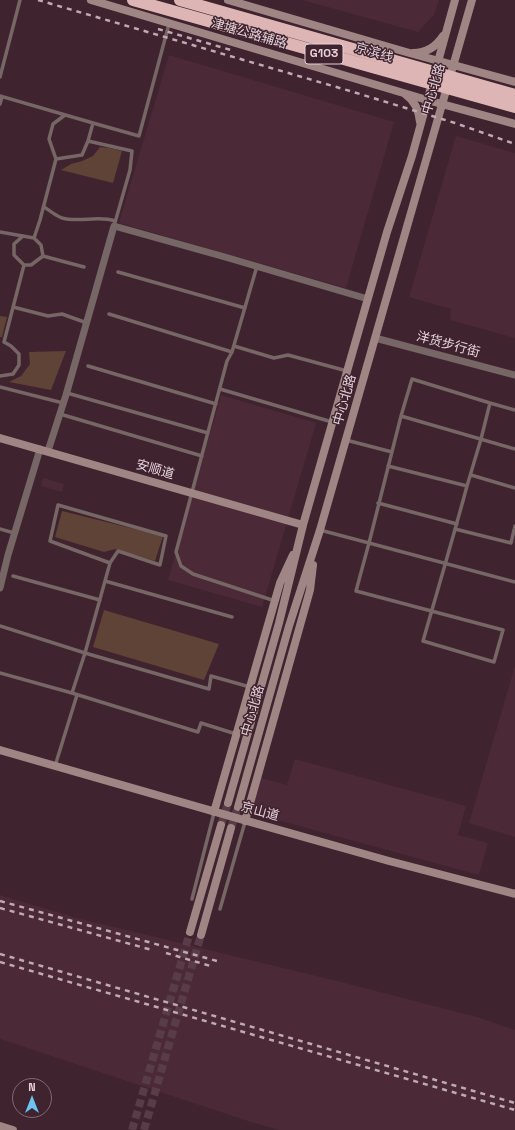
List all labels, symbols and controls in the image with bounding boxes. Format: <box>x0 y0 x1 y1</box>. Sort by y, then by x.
street label: 津塘公路辅路 <box>209 16 289 52</box>
street label: 京滨线 <box>353 40 395 66</box>
road number: G103 <box>305 44 343 64</box>
street label: 中心北路 <box>419 62 449 116</box>
street label: 洋货步行街 <box>415 329 481 361</box>
street label: 中心北路 <box>330 373 360 427</box>
street label: 安顺道 <box>134 457 176 483</box>
street label: 中心北路 <box>238 684 268 738</box>
street label: 京山道 <box>239 799 281 825</box>
north arrow <box>12 1078 52 1118</box>
text: N <box>28 1080 36 1094</box>

